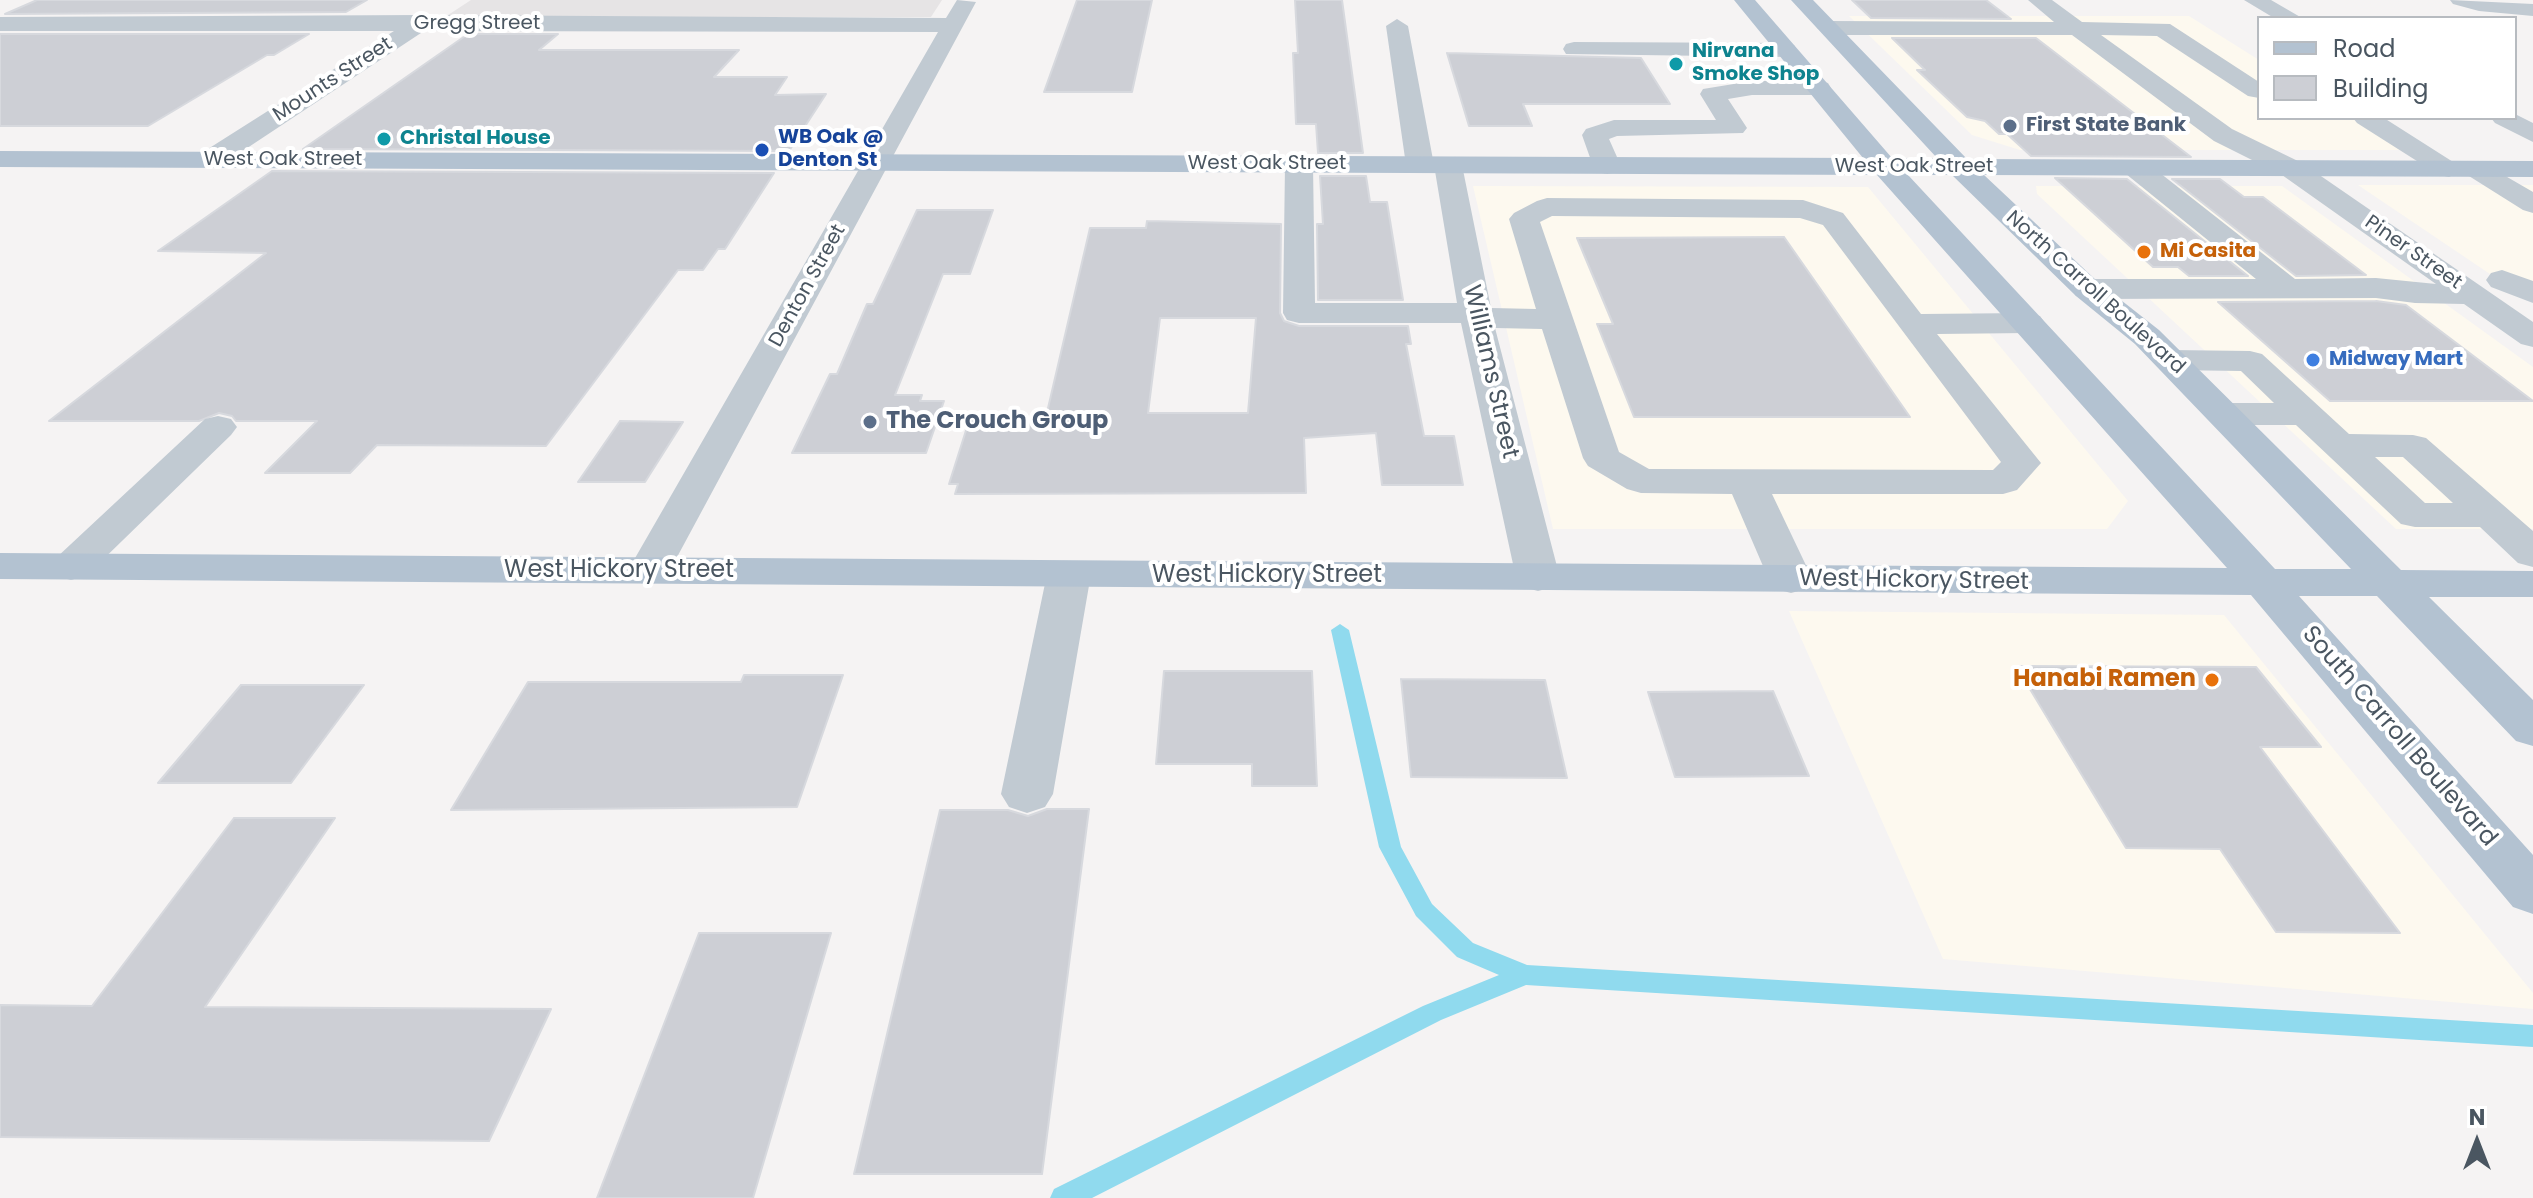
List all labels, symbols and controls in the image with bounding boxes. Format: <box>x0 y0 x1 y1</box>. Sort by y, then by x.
street label: Gregg Street <box>414 12 540 36</box>
legend <box>2257 16 2517 120</box>
text: Road <box>2333 32 2395 65</box>
street label: Mounts Street <box>269 33 397 127</box>
place label: Nirvana Smoke Shop <box>1692 40 1819 87</box>
marker: Nirvana Smoke Shop <box>1667 55 1685 73</box>
text: Building <box>2333 72 2429 105</box>
place label: First State Bank <box>2026 114 2186 138</box>
marker: First State Bank <box>2001 117 2019 135</box>
place label: WB Oak @ Denton St <box>778 126 884 173</box>
place label: Christal House <box>400 127 550 151</box>
marker: Christal House <box>375 130 393 148</box>
marker: WB Oak @ Denton St <box>753 141 771 159</box>
street label: West Oak Street <box>204 148 362 172</box>
street label: West Oak Street <box>1188 152 1346 176</box>
street label: West Oak Street <box>1835 155 1993 179</box>
street label: North Carroll Boulevard <box>2001 206 2189 380</box>
street label: Piner Street <box>2360 211 2466 295</box>
street label: Denton Street <box>765 221 851 351</box>
place label: Mi Casita <box>2160 240 2256 264</box>
marker: Mi Casita <box>2135 243 2153 261</box>
street label: Williams Street <box>1456 282 1524 462</box>
place label: Midway Mart <box>2329 348 2463 372</box>
marker: Midway Mart <box>2304 351 2322 369</box>
place label: The Crouch Group <box>886 408 1108 436</box>
marker: The Crouch Group <box>861 413 879 431</box>
street label: West Hickory Street <box>504 557 734 585</box>
street label: West Hickory Street <box>1152 562 1382 590</box>
street label: West Hickory Street <box>1799 565 2029 597</box>
street label: South Carroll Boulevard <box>2295 621 2503 853</box>
place label: Hanabi Ramen <box>2013 666 2196 694</box>
marker: Hanabi Ramen <box>2203 671 2221 689</box>
north arrow <box>2437 1102 2517 1182</box>
text: N <box>2469 1102 2485 1133</box>

